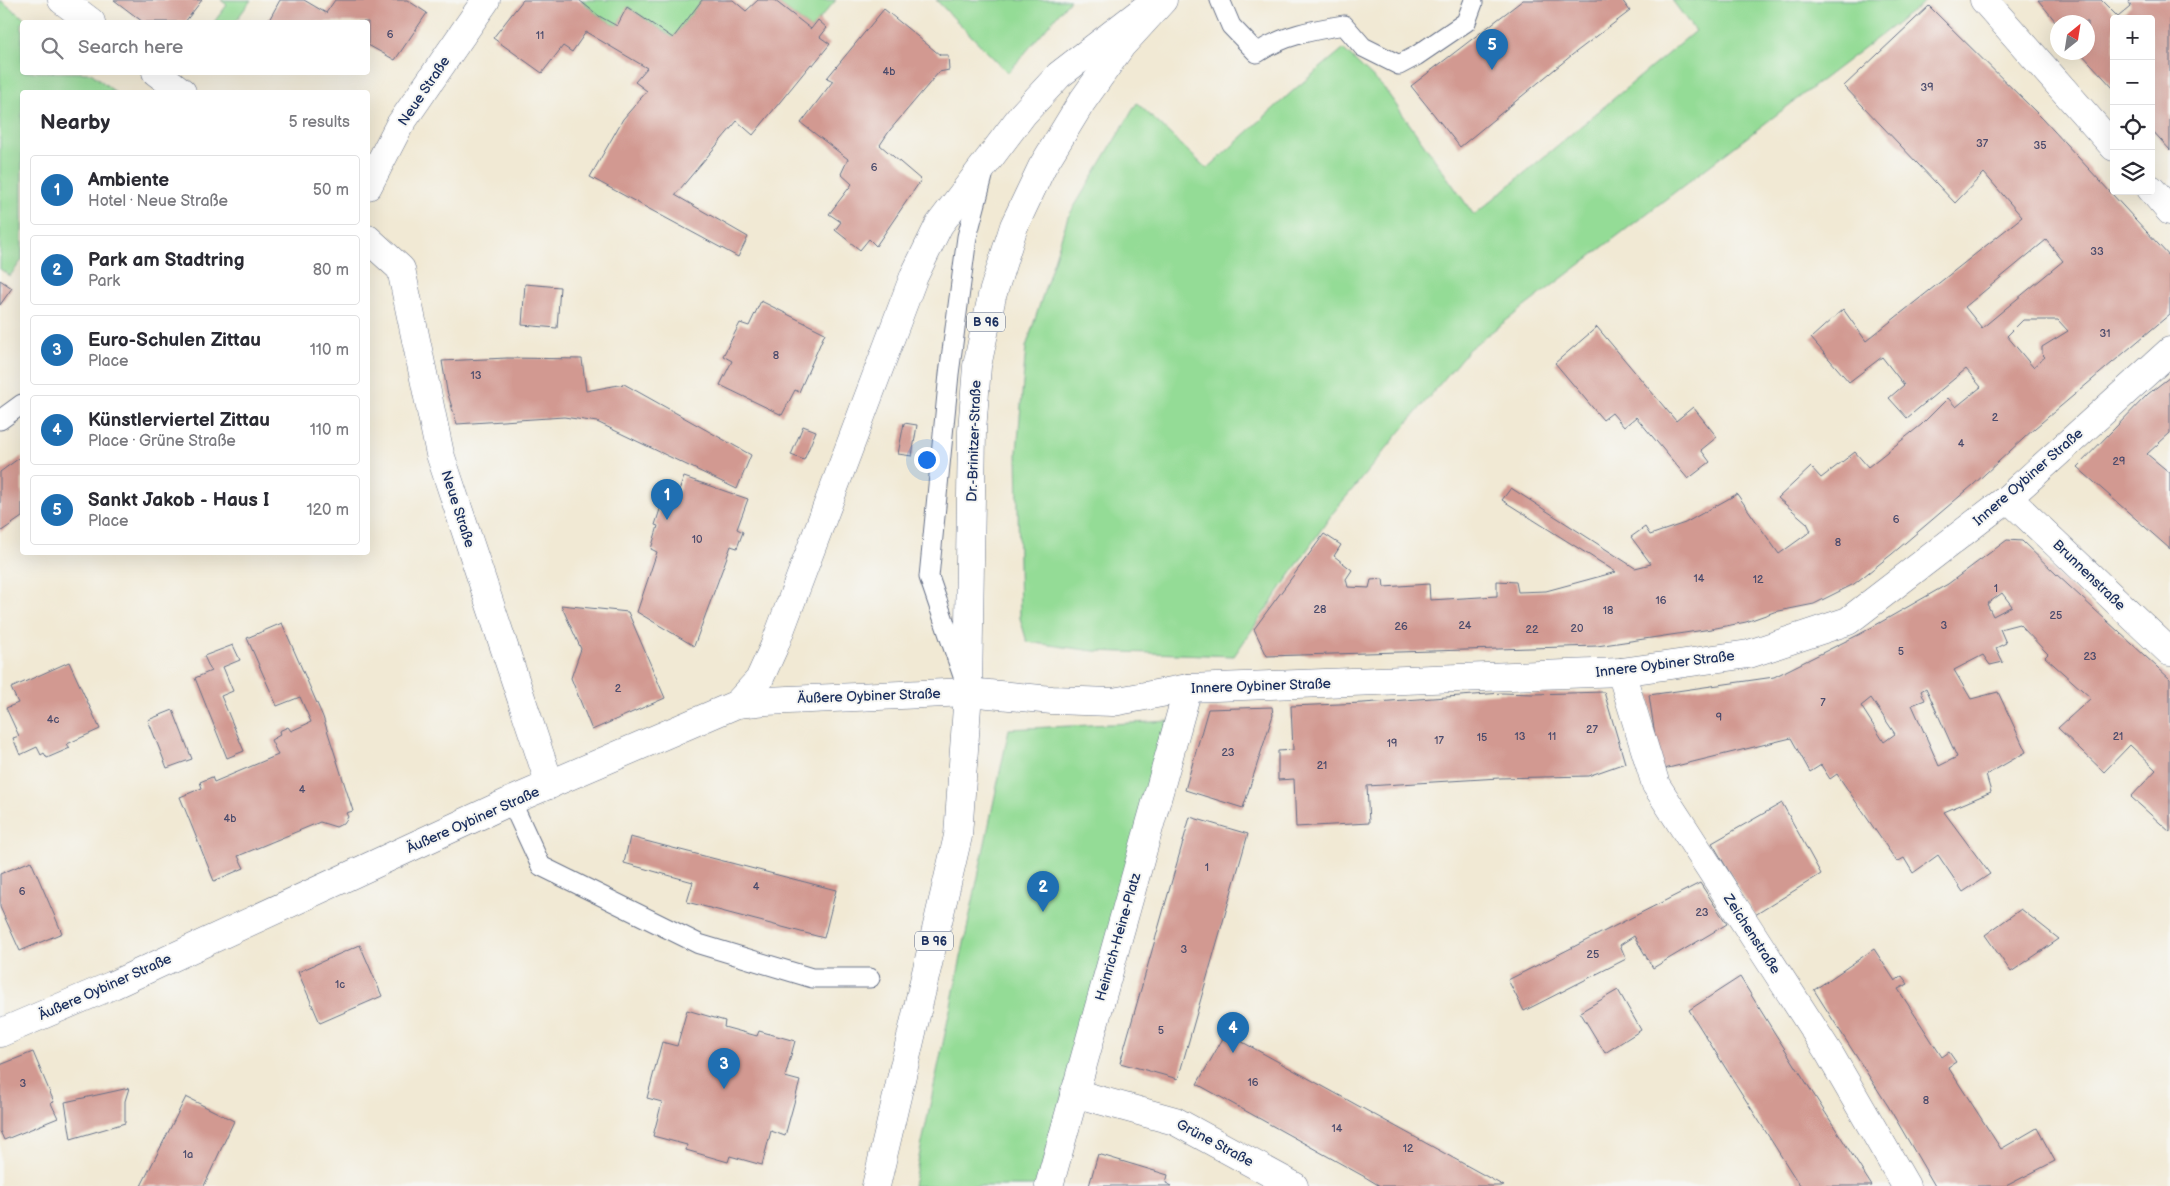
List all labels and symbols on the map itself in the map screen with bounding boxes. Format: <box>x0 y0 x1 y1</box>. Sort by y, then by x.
north arrow <box>2050 15 2095 60</box>
house number: 6 <box>387 28 394 41</box>
house number: 11 <box>536 29 544 42</box>
pin: 5 <box>1476 29 1508 70</box>
street label: Neue Straße <box>395 53 453 129</box>
house number: 4b <box>883 65 895 78</box>
house number: 39 <box>1920 81 1934 94</box>
house number: 37 <box>1976 137 1989 150</box>
house number: 35 <box>2033 139 2047 152</box>
house number: 6 <box>871 161 878 174</box>
house number: 33 <box>2090 245 2104 258</box>
road number: B 96 <box>967 313 1005 332</box>
house number: 31 <box>2099 327 2111 340</box>
house number: 8 <box>773 349 779 362</box>
house number: 13 <box>470 369 482 382</box>
street label: Dr.-Brinitzer-Straße <box>963 380 985 502</box>
house number: 2 <box>1992 411 1999 424</box>
street label: Innere Oybiner Straße <box>1970 425 2086 529</box>
house number: 4 <box>1958 437 1965 450</box>
your location <box>914 447 940 473</box>
house number: 29 <box>2113 455 2125 468</box>
street label: Neue Straße <box>438 468 478 550</box>
pin: 1 <box>651 479 683 520</box>
house number: 6 <box>1893 513 1900 526</box>
house number: 10 <box>692 533 703 546</box>
house number: 8 <box>1835 536 1841 549</box>
street label: Brunnenstraße <box>2049 536 2129 614</box>
house number: 14 <box>1694 572 1705 585</box>
house number: 12 <box>1753 573 1764 586</box>
house number: 1 <box>1994 582 1998 595</box>
house number: 16 <box>1656 594 1667 607</box>
house number: 28 <box>1314 603 1326 616</box>
house number: 18 <box>1603 604 1613 617</box>
house number: 25 <box>2050 609 2062 622</box>
house number: 24 <box>1458 619 1472 632</box>
house number: 3 <box>1941 619 1948 632</box>
house number: 26 <box>1394 620 1408 633</box>
house number: 20 <box>1571 622 1584 635</box>
house number: 22 <box>1526 623 1539 636</box>
house number: 5 <box>1898 645 1904 658</box>
street label: Innere Oybiner Straße <box>1595 647 1735 681</box>
house number: 23 <box>2083 650 2097 663</box>
street label: Innere Oybiner Straße <box>1191 675 1331 697</box>
house number: 2 <box>615 682 622 695</box>
street label: Äußere Oybiner Straße <box>797 685 941 707</box>
house number: 7 <box>1820 696 1826 709</box>
house number: 9 <box>1716 711 1722 724</box>
house number: 4c <box>47 713 59 726</box>
house number: 27 <box>1586 723 1599 736</box>
house number: 13 <box>1514 730 1526 743</box>
house number: 11 <box>1548 730 1556 743</box>
house number: 21 <box>2113 730 2123 743</box>
house number: 15 <box>1477 731 1487 744</box>
house number: 17 <box>1434 734 1444 747</box>
house number: 19 <box>1387 737 1397 750</box>
house number: 23 <box>1221 746 1235 759</box>
house number: 21 <box>1317 759 1327 772</box>
house number: 4 <box>299 783 306 796</box>
street label: Äußere Oybiner Straße <box>404 783 542 857</box>
house number: 4b <box>224 812 236 825</box>
house number: 1 <box>1205 861 1209 874</box>
pin: 2 <box>1027 871 1059 912</box>
street label: Heinrich-Heine-Platz <box>1092 871 1144 1003</box>
house number: 4 <box>753 880 760 893</box>
house number: 6 <box>19 885 26 898</box>
street label: Zeichenstraße <box>1719 890 1784 977</box>
house number: 23 <box>1695 906 1709 919</box>
road number: B 96 <box>915 931 953 950</box>
house number: 3 <box>1181 943 1188 956</box>
house number: 25 <box>1587 948 1599 961</box>
street label: Äußere Oybiner Straße <box>36 950 174 1024</box>
house number: 1c <box>335 978 345 991</box>
pin: 4 <box>1217 1012 1249 1053</box>
house number: 5 <box>1158 1024 1164 1037</box>
pin: 3 <box>708 1048 740 1089</box>
house number: 16 <box>1248 1076 1259 1089</box>
house number: 3 <box>20 1077 27 1090</box>
house number: 8 <box>1923 1094 1929 1107</box>
street label: Grüne Straße <box>1174 1116 1256 1170</box>
house number: 14 <box>1332 1122 1343 1135</box>
house number: 12 <box>1403 1142 1414 1155</box>
house number: 1a <box>183 1148 193 1161</box>

